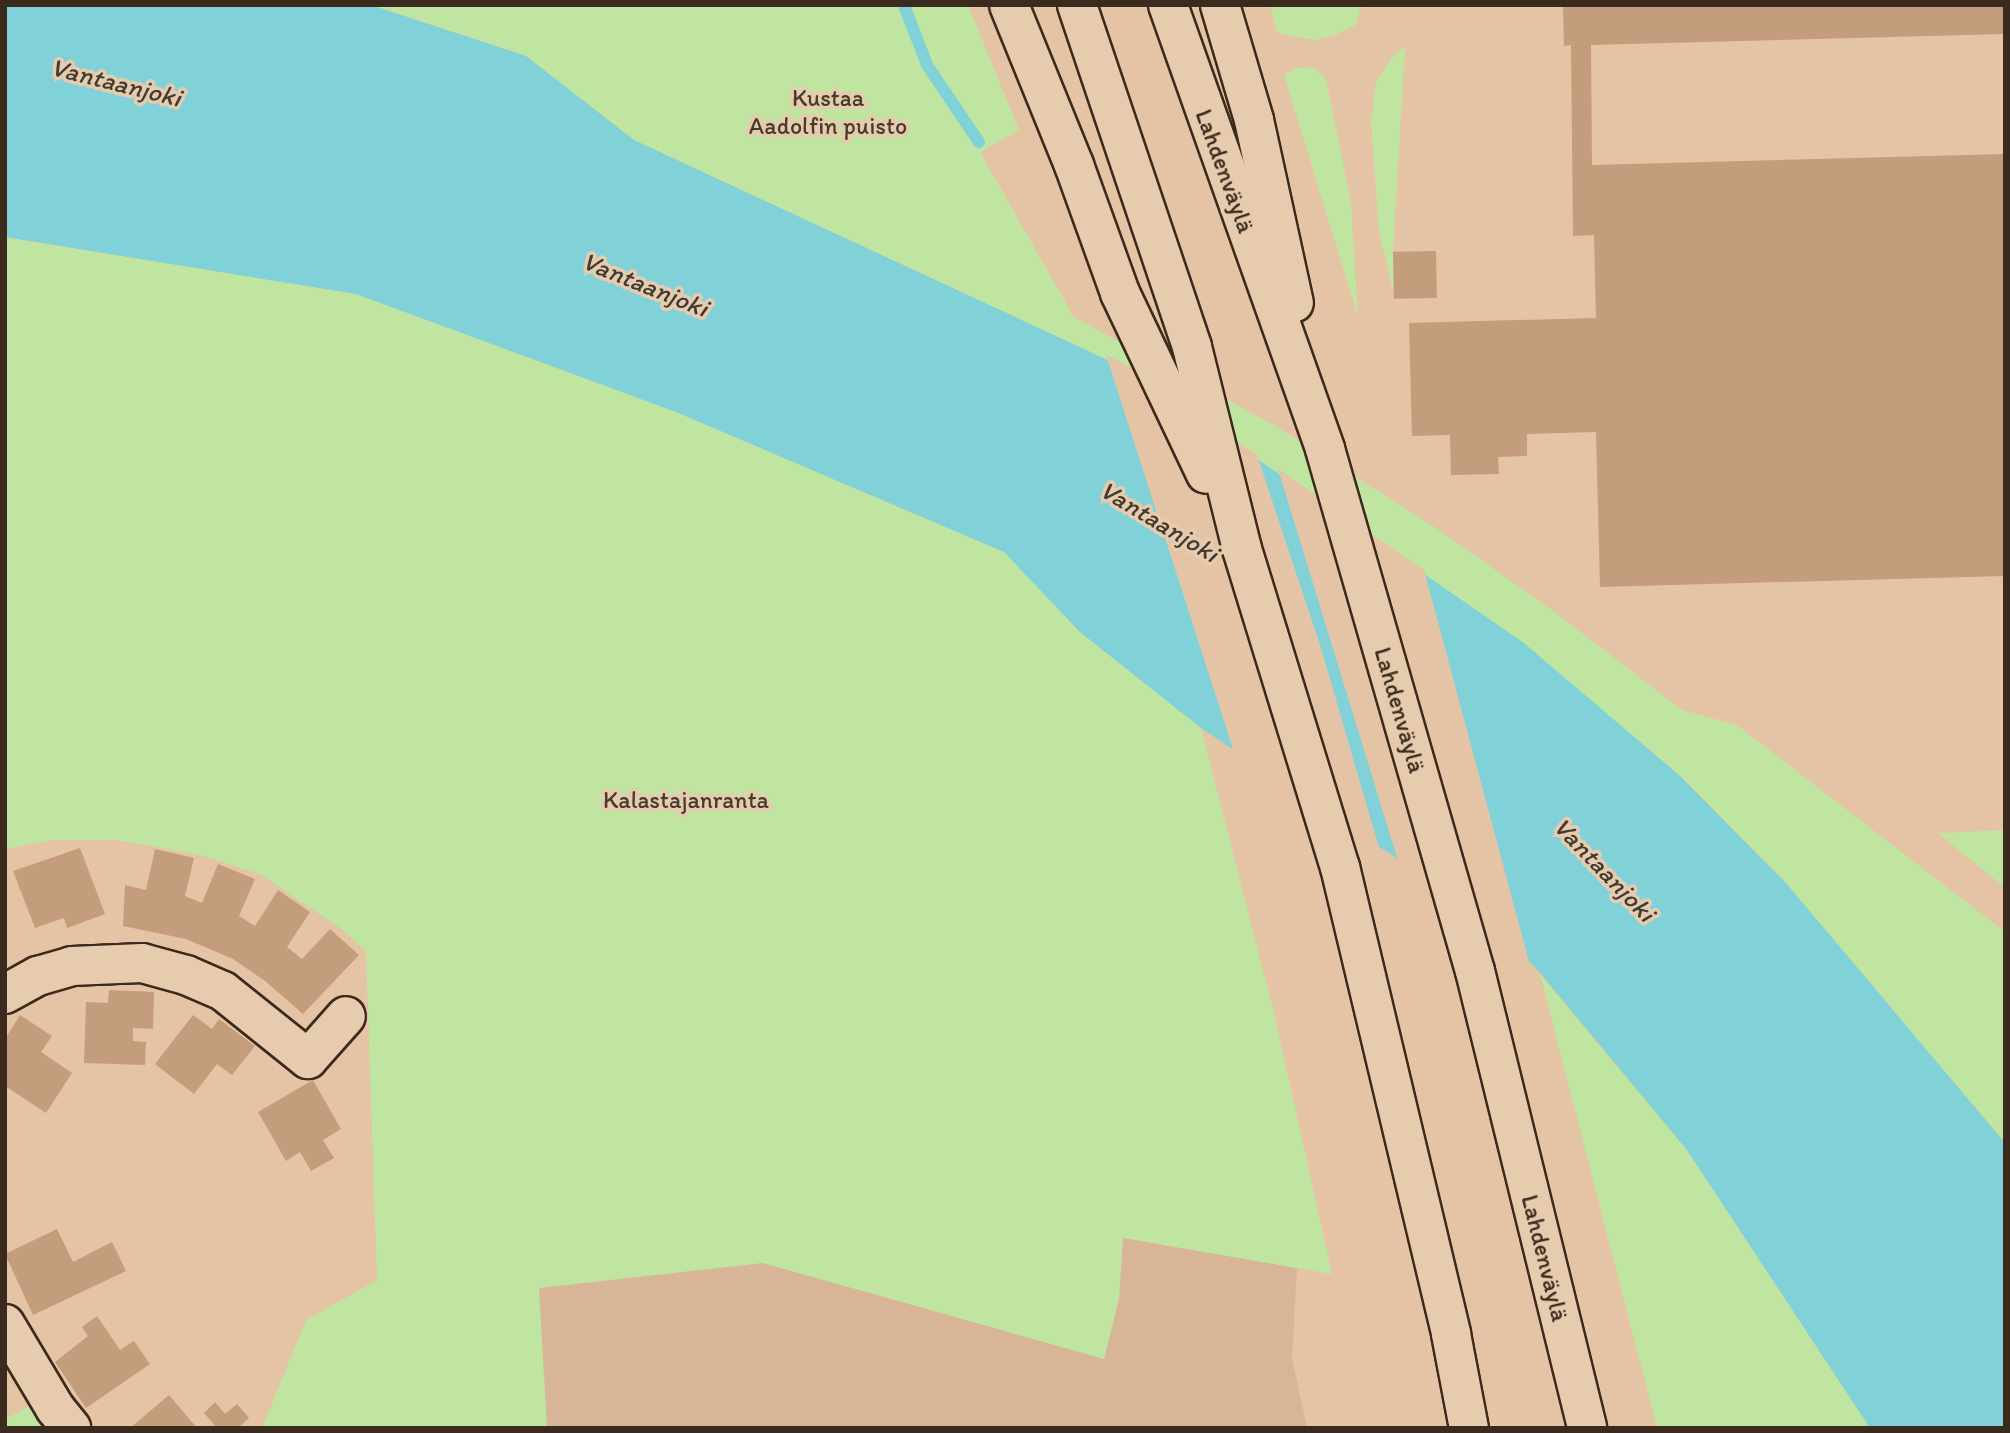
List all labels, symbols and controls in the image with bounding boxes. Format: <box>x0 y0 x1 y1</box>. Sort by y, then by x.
water label: Vantaanjoki <box>48 52 184 114</box>
park label: Kustaa Aadolfin puisto <box>749 84 907 140</box>
street label: Lahdenväylä <box>1189 105 1261 237</box>
water label: Vantaanjoki <box>578 246 712 324</box>
water label: Vantaanjoki <box>1094 474 1224 570</box>
street label: Lahdenväylä <box>1368 644 1432 776</box>
park label: Kalastajanranta <box>603 786 769 814</box>
water label: Vantaanjoki <box>1547 811 1661 929</box>
street label: Lahdenväylä <box>1515 1192 1575 1324</box>

